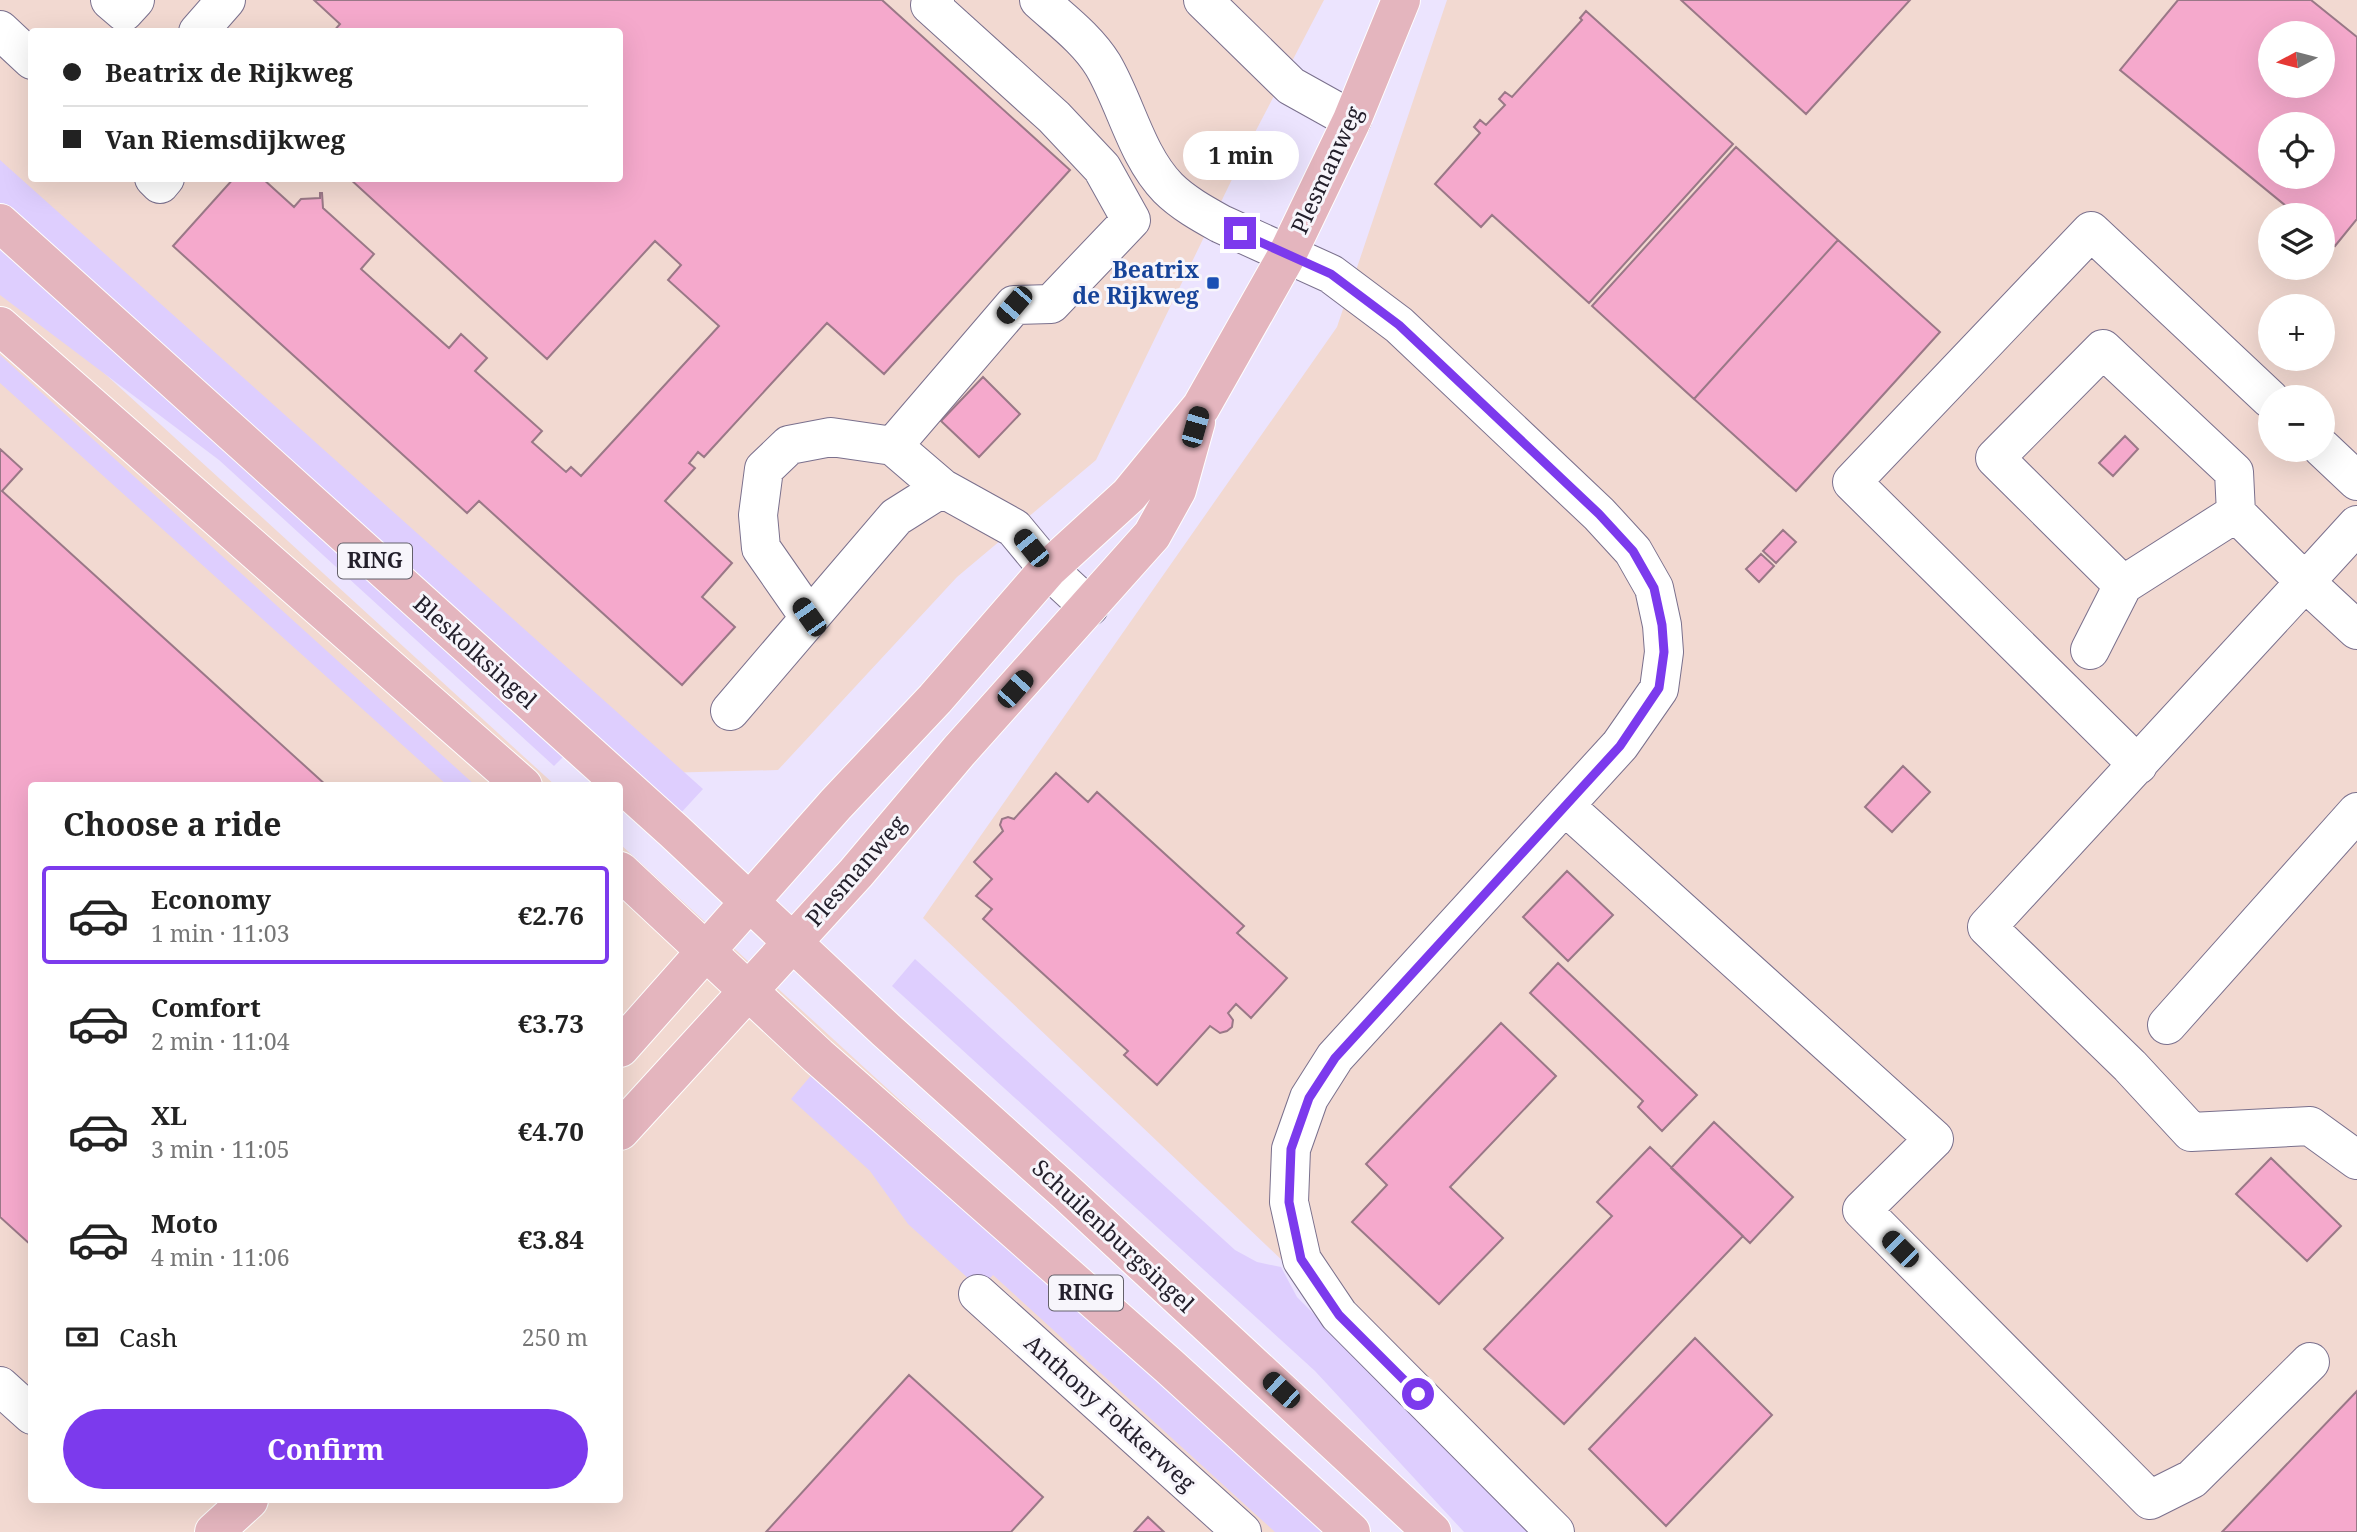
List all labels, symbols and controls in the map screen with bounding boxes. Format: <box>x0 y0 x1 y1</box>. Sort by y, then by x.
north arrow <box>2258 21 2334 98</box>
map controls <box>2258 21 2335 462</box>
text: Beatrix de Rijkweg <box>105 54 353 90</box>
street label: Plesmanweg <box>1282 100 1370 239</box>
button: locate <box>2258 112 2335 189</box>
text: Van Riemsdijkweg <box>105 121 345 157</box>
callout: 1 min <box>1182 132 1298 180</box>
text: 1 min <box>1208 139 1274 171</box>
button: layers <box>2258 203 2335 280</box>
route end <box>1224 217 1256 249</box>
place label: Beatrix de Rijkweg <box>1072 253 1199 311</box>
marker: Beatrix de Rijkweg <box>1205 275 1221 291</box>
car <box>993 282 1036 328</box>
button: + <box>2258 294 2335 371</box>
button: − <box>2258 385 2335 462</box>
car <box>1180 404 1211 450</box>
car <box>1010 525 1053 571</box>
road number: RING <box>338 544 412 578</box>
street label: Bleskolksingel <box>407 587 544 715</box>
car <box>789 594 830 640</box>
car <box>994 666 1037 712</box>
text: Choose a ride <box>63 802 282 845</box>
street label: Plesmanweg <box>798 807 913 933</box>
text: Economy <box>151 881 271 917</box>
icon: car <box>67 884 130 947</box>
text: €2.76 <box>518 897 584 933</box>
text: 1 min · 11:03 <box>151 917 289 949</box>
text: Comfort <box>151 989 261 1025</box>
icon: car <box>67 992 130 1055</box>
text: €3.73 <box>518 1005 584 1041</box>
text: 2 min · 11:04 <box>151 1025 289 1057</box>
text: XL <box>151 1097 187 1133</box>
icon: car <box>67 1100 130 1163</box>
text: €4.70 <box>518 1113 584 1149</box>
text: 3 min · 11:05 <box>151 1133 289 1165</box>
street label: Schuilenburgsingel <box>1026 1152 1202 1319</box>
text: Moto <box>151 1205 218 1241</box>
icon: car <box>67 1208 130 1271</box>
text: €3.84 <box>518 1221 584 1257</box>
car <box>1878 1227 1923 1271</box>
text: 4 min · 11:06 <box>151 1241 289 1273</box>
road number: RING <box>1049 1276 1123 1310</box>
icon: cash <box>63 1318 101 1356</box>
text: Cash <box>119 1319 178 1355</box>
text: 250 m <box>522 1321 588 1353</box>
street label: Anthony Fokkerweg <box>1018 1327 1204 1498</box>
car <box>1259 1368 1304 1412</box>
route start <box>1402 1378 1434 1410</box>
button: Confirm <box>63 1409 588 1489</box>

